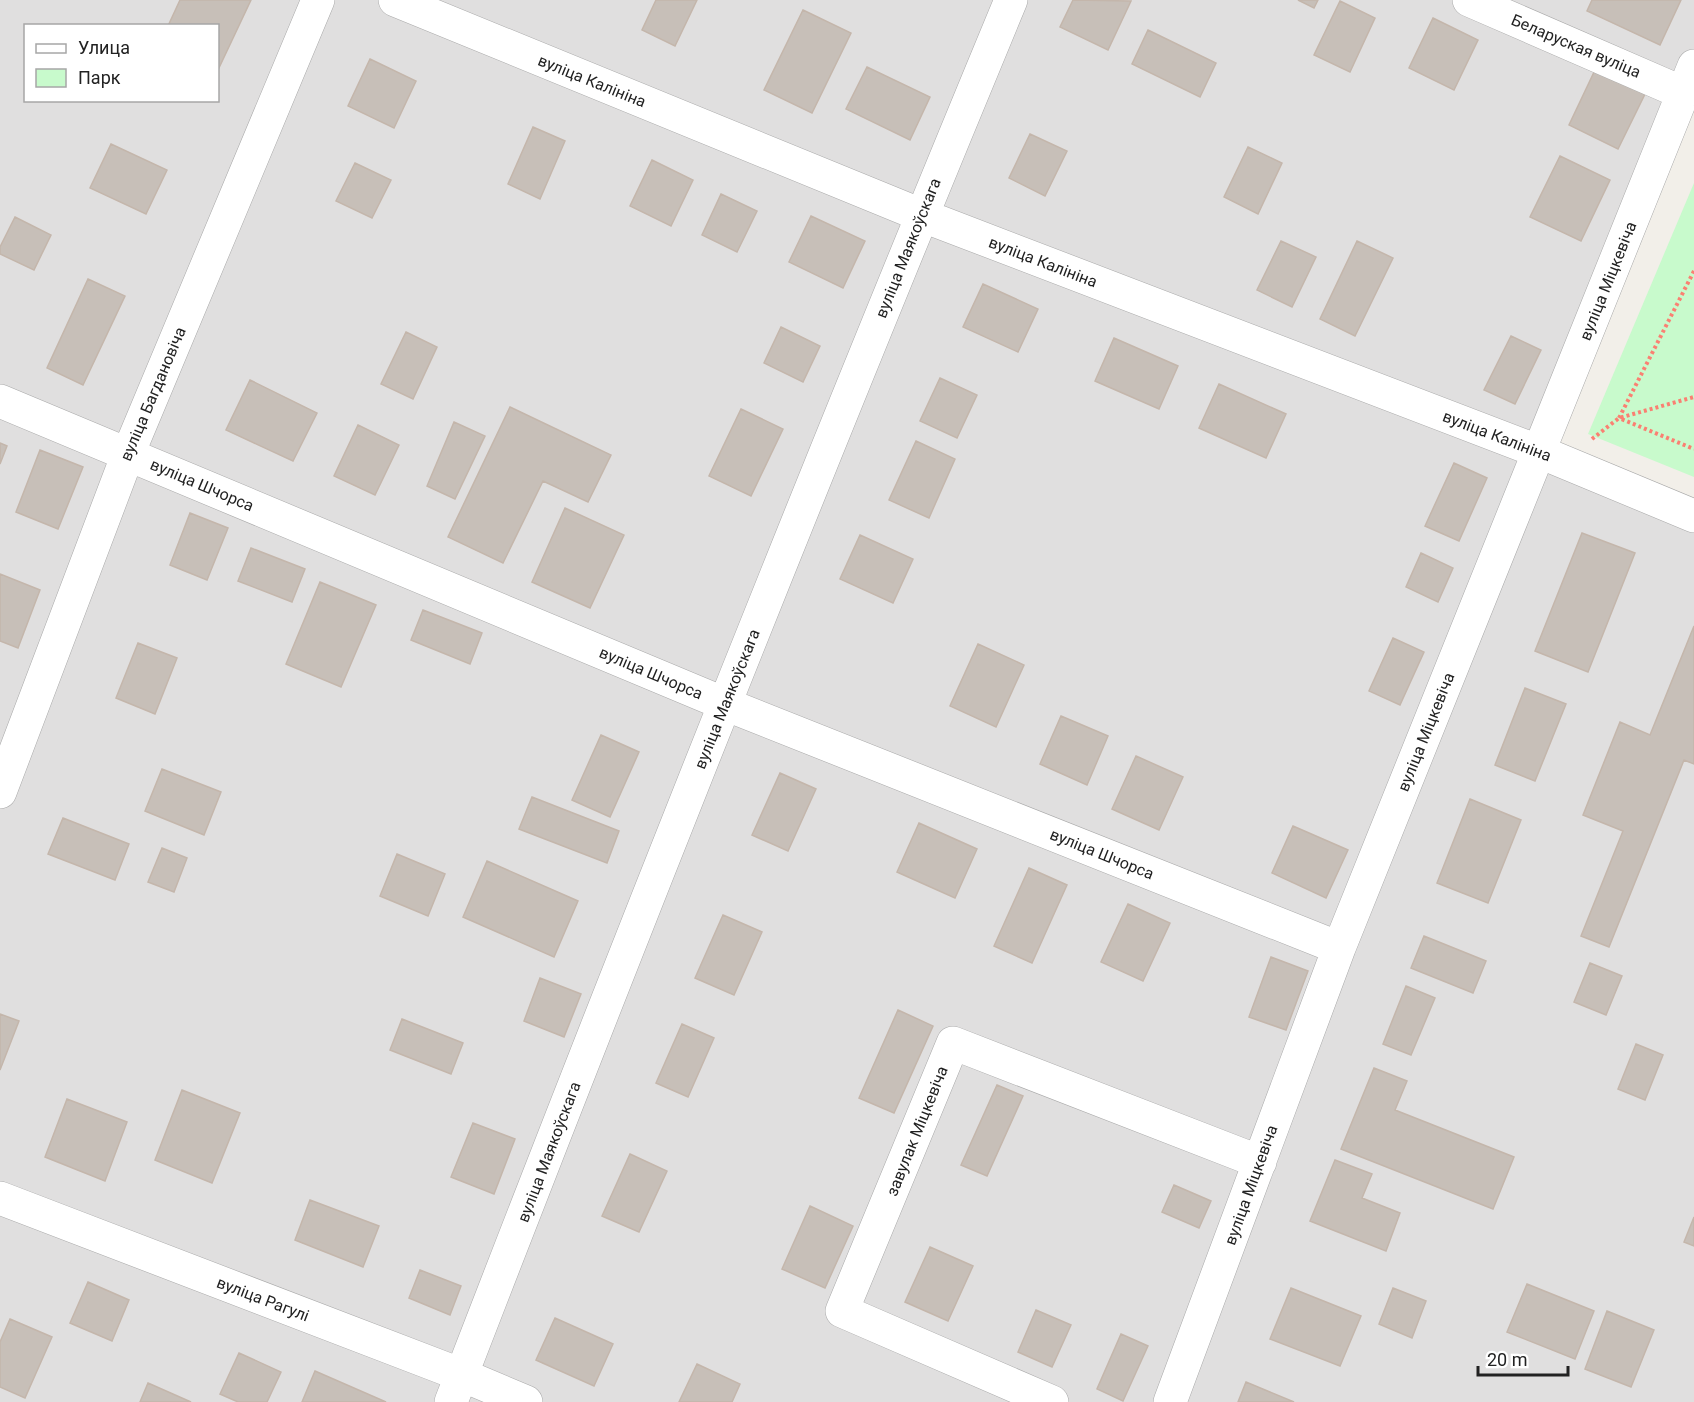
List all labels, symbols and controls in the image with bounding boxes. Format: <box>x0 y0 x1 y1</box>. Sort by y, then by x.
street label: Беларуская вуліца <box>1508 10 1644 82</box>
legend <box>24 24 219 102</box>
text: Улица <box>78 37 130 58</box>
street label: вуліца Калініна <box>535 51 649 111</box>
text: Парк <box>78 67 121 88</box>
street label: вуліца Маякоўскага <box>871 175 945 321</box>
street label: вуліца Міцкевіча <box>1576 219 1640 343</box>
street label: вуліца Калініна <box>986 233 1100 291</box>
street label: вуліца Багдановіча <box>116 324 190 464</box>
street label: вуліца Калініна <box>1440 407 1554 465</box>
street label: вуліца Шчорса <box>148 455 256 515</box>
street label: вуліца Маякоўскага <box>690 626 764 772</box>
street label: вуліца Шчорса <box>597 643 705 703</box>
street label: вуліца Міцкевіча <box>1394 670 1458 794</box>
street label: вуліца Шчорса <box>1047 825 1157 883</box>
street label: завулак Міцкевіча <box>882 1063 952 1199</box>
street label: вуліца Маякоўскага <box>513 1079 585 1225</box>
street label: вуліца Міцкевіча <box>1220 1122 1282 1248</box>
street label: вуліца Рагулі <box>214 1273 312 1325</box>
scale bar <box>1478 1339 1568 1377</box>
text: 20 m <box>1487 1349 1527 1370</box>

